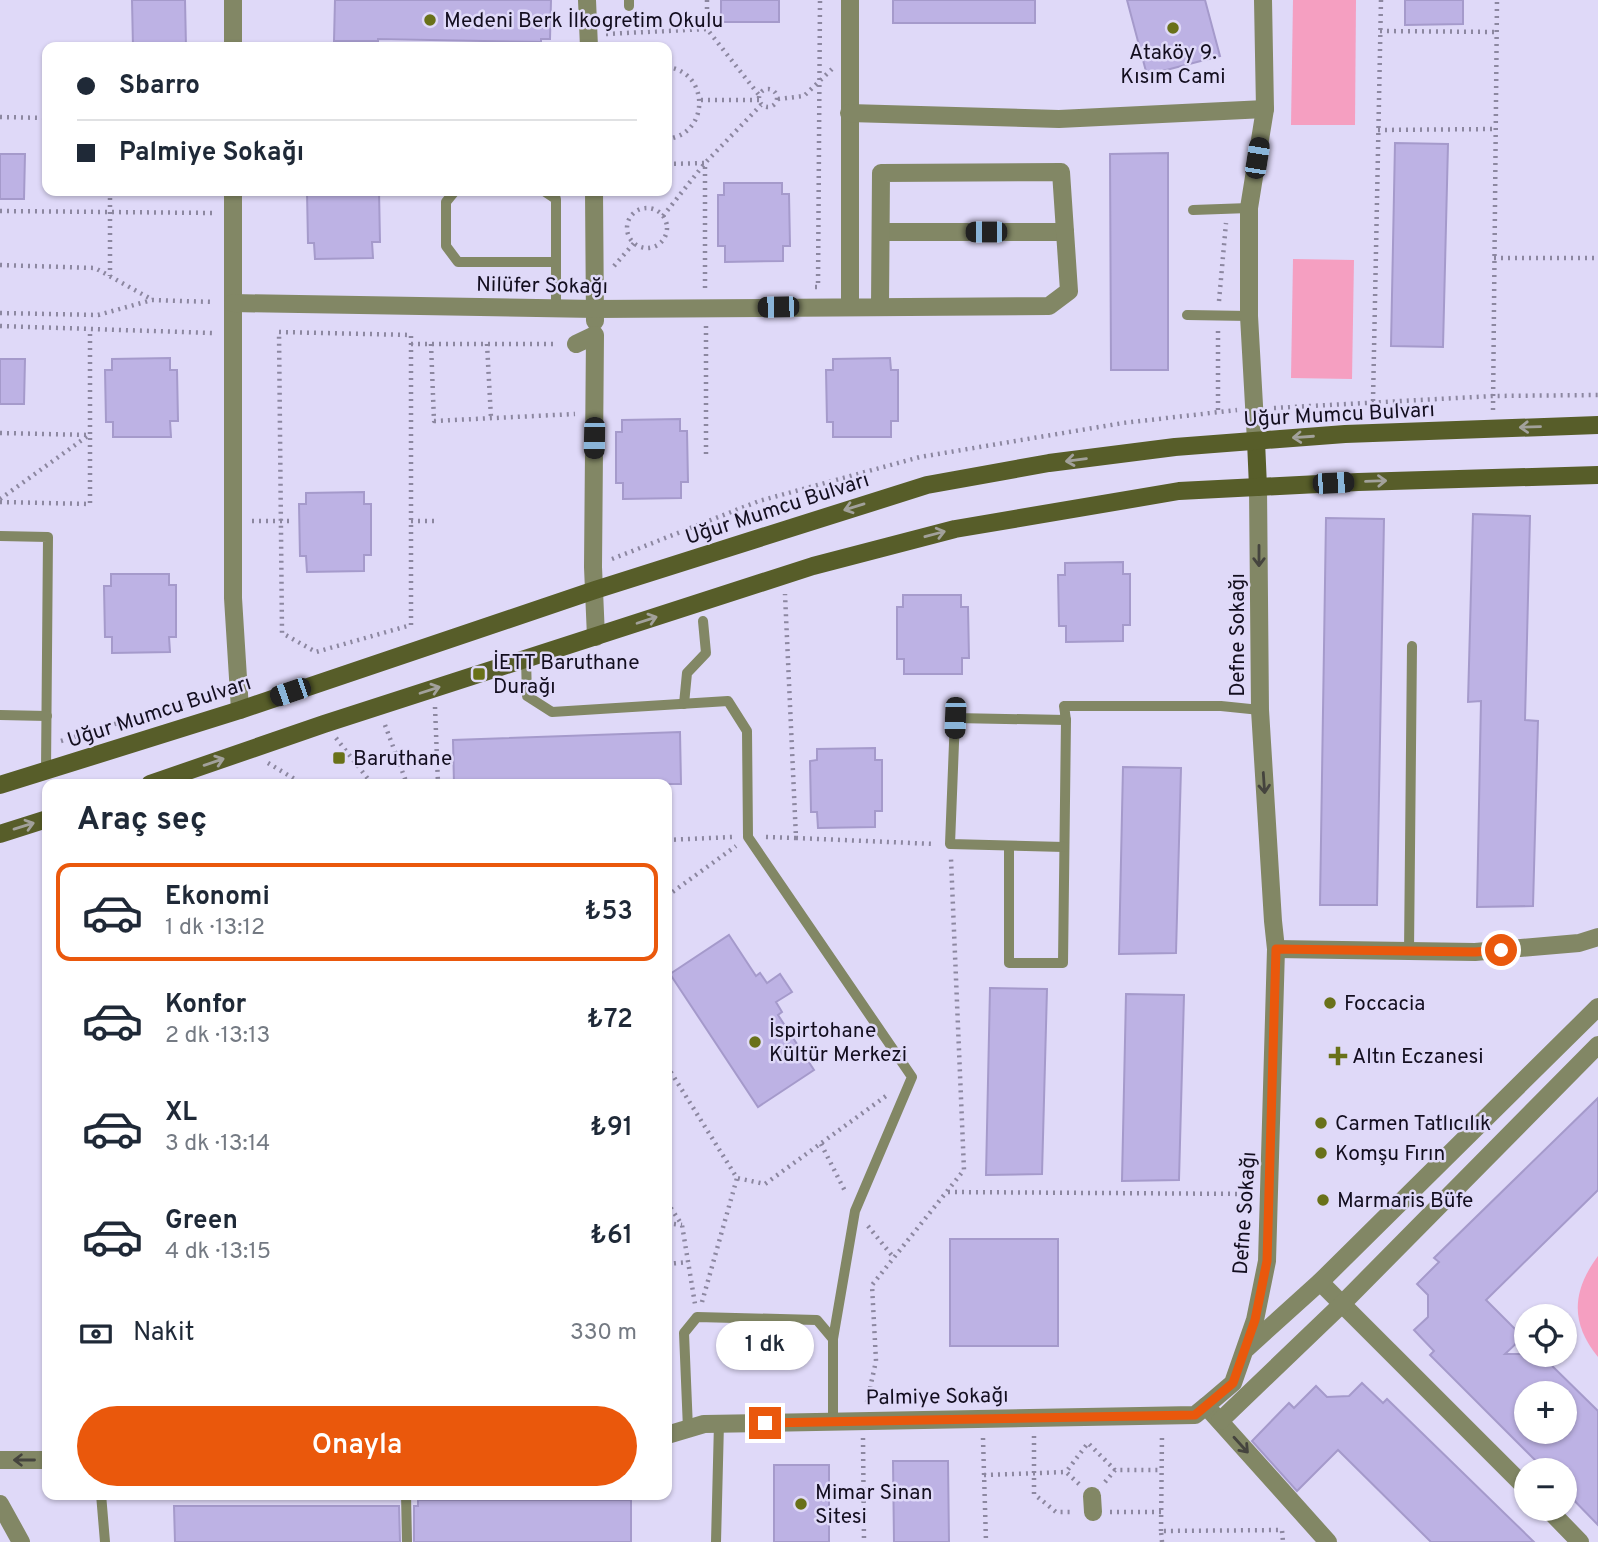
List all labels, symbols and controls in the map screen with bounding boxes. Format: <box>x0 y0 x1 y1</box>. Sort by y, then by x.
place label: Medeni Berk İlkogretim Okulu <box>444 8 723 35</box>
marker: Medeni Berk İlkogretim Okulu <box>422 12 438 28</box>
marker: Ataköy 9. Kısım Cami <box>1165 20 1181 36</box>
place label: Ataköy 9. Kısım Cami <box>1120 40 1226 91</box>
text: Sbarro <box>119 70 200 103</box>
car <box>1244 136 1271 180</box>
text: Palmiye Sokağı <box>119 137 304 170</box>
car <box>966 222 1008 243</box>
street label: Nilüfer Sokağı <box>476 272 608 301</box>
car <box>757 296 800 318</box>
street label: Uğur Mumcu Bulvarı <box>1243 397 1435 434</box>
car <box>584 417 605 459</box>
one-way arrow <box>1519 420 1542 434</box>
one-way arrow <box>1291 431 1314 444</box>
one-way arrow <box>1065 453 1088 466</box>
street label: Uğur Mumcu Bulvarı <box>682 467 873 552</box>
car <box>1312 471 1355 495</box>
one-way arrow <box>1364 474 1387 488</box>
one-way arrow <box>843 501 865 514</box>
one-way arrow <box>923 527 946 540</box>
one-way arrow <box>1252 544 1266 567</box>
street label: Defne Sokağı <box>1225 573 1252 697</box>
one-way arrow <box>635 613 657 625</box>
place label: İETT Baruthane Durağı <box>493 650 639 701</box>
marker: İETT Baruthane Durağı <box>471 666 487 682</box>
street label: Uğur Mumcu Bulvarı <box>64 670 255 755</box>
car <box>267 675 314 709</box>
one-way arrow <box>419 683 441 696</box>
car <box>944 697 967 739</box>
place label: Baruthane <box>353 746 452 773</box>
marker: Baruthane <box>331 750 347 766</box>
one-way arrow <box>203 755 225 767</box>
one-way arrow <box>1258 771 1271 794</box>
text: Araç seç <box>77 801 207 841</box>
one-way arrow <box>12 819 34 832</box>
icon: car <box>81 881 144 944</box>
text: Ekonomi <box>165 881 270 914</box>
text: ₺53 <box>584 896 633 929</box>
text: 1 dk · 13:12 <box>165 914 265 943</box>
route start <box>1485 934 1517 966</box>
icon: car <box>81 989 144 1052</box>
text: Konfor <box>165 989 246 1022</box>
place label: Foccacia <box>1344 991 1425 1018</box>
marker: Foccacia <box>1322 995 1338 1011</box>
text: ₺72 <box>587 1004 633 1037</box>
place label: İspirtohane Kültür Merkezi <box>769 1018 907 1069</box>
text: 2 dk · 13:13 <box>165 1022 270 1051</box>
marker: İspirtohane Kültür Merkezi <box>747 1034 763 1050</box>
place label: Altın Eczanesi <box>1352 1044 1484 1071</box>
marker: Altın Eczanesi <box>1330 1048 1346 1064</box>
icon: car <box>81 1097 144 1160</box>
text: XL <box>165 1097 197 1130</box>
place label: Carmen Tatlıcılık <box>1335 1111 1491 1138</box>
text: ₺91 <box>590 1112 633 1145</box>
marker: Carmen Tatlıcılık <box>1313 1115 1329 1131</box>
text: 3 dk · 13:14 <box>165 1130 270 1159</box>
place label: Komşu Fırın <box>1335 1141 1445 1168</box>
marker: Komşu Fırın <box>1313 1145 1329 1161</box>
street label: Defne Sokağı <box>1228 1151 1263 1276</box>
place label: Marmaris Büfe <box>1337 1188 1473 1215</box>
marker: Marmaris Büfe <box>1315 1192 1331 1208</box>
icon: car <box>81 1205 144 1268</box>
text: Green <box>165 1205 238 1238</box>
text: ₺61 <box>590 1220 633 1253</box>
text: 4 dk · 13:15 <box>165 1238 271 1267</box>
map controls <box>1514 1304 1577 1521</box>
button: locate <box>1514 1304 1577 1367</box>
icon: cash <box>77 1315 115 1353</box>
text: Nakit <box>133 1317 195 1350</box>
text: 330 m <box>570 1319 637 1348</box>
callout: 1 dk <box>716 1322 814 1370</box>
text: 1 dk <box>745 1331 785 1360</box>
button: + <box>1514 1381 1577 1444</box>
street label: Palmiye Sokağı <box>865 1383 1009 1412</box>
button: Onayla <box>77 1406 637 1486</box>
route end <box>749 1407 781 1439</box>
one-way arrow <box>1232 1435 1248 1453</box>
one-way arrow <box>12 1453 35 1467</box>
button: − <box>1514 1458 1577 1521</box>
place label: Mimar Sinan Sitesi <box>815 1480 933 1531</box>
marker: Mimar Sinan Sitesi <box>793 1496 809 1512</box>

